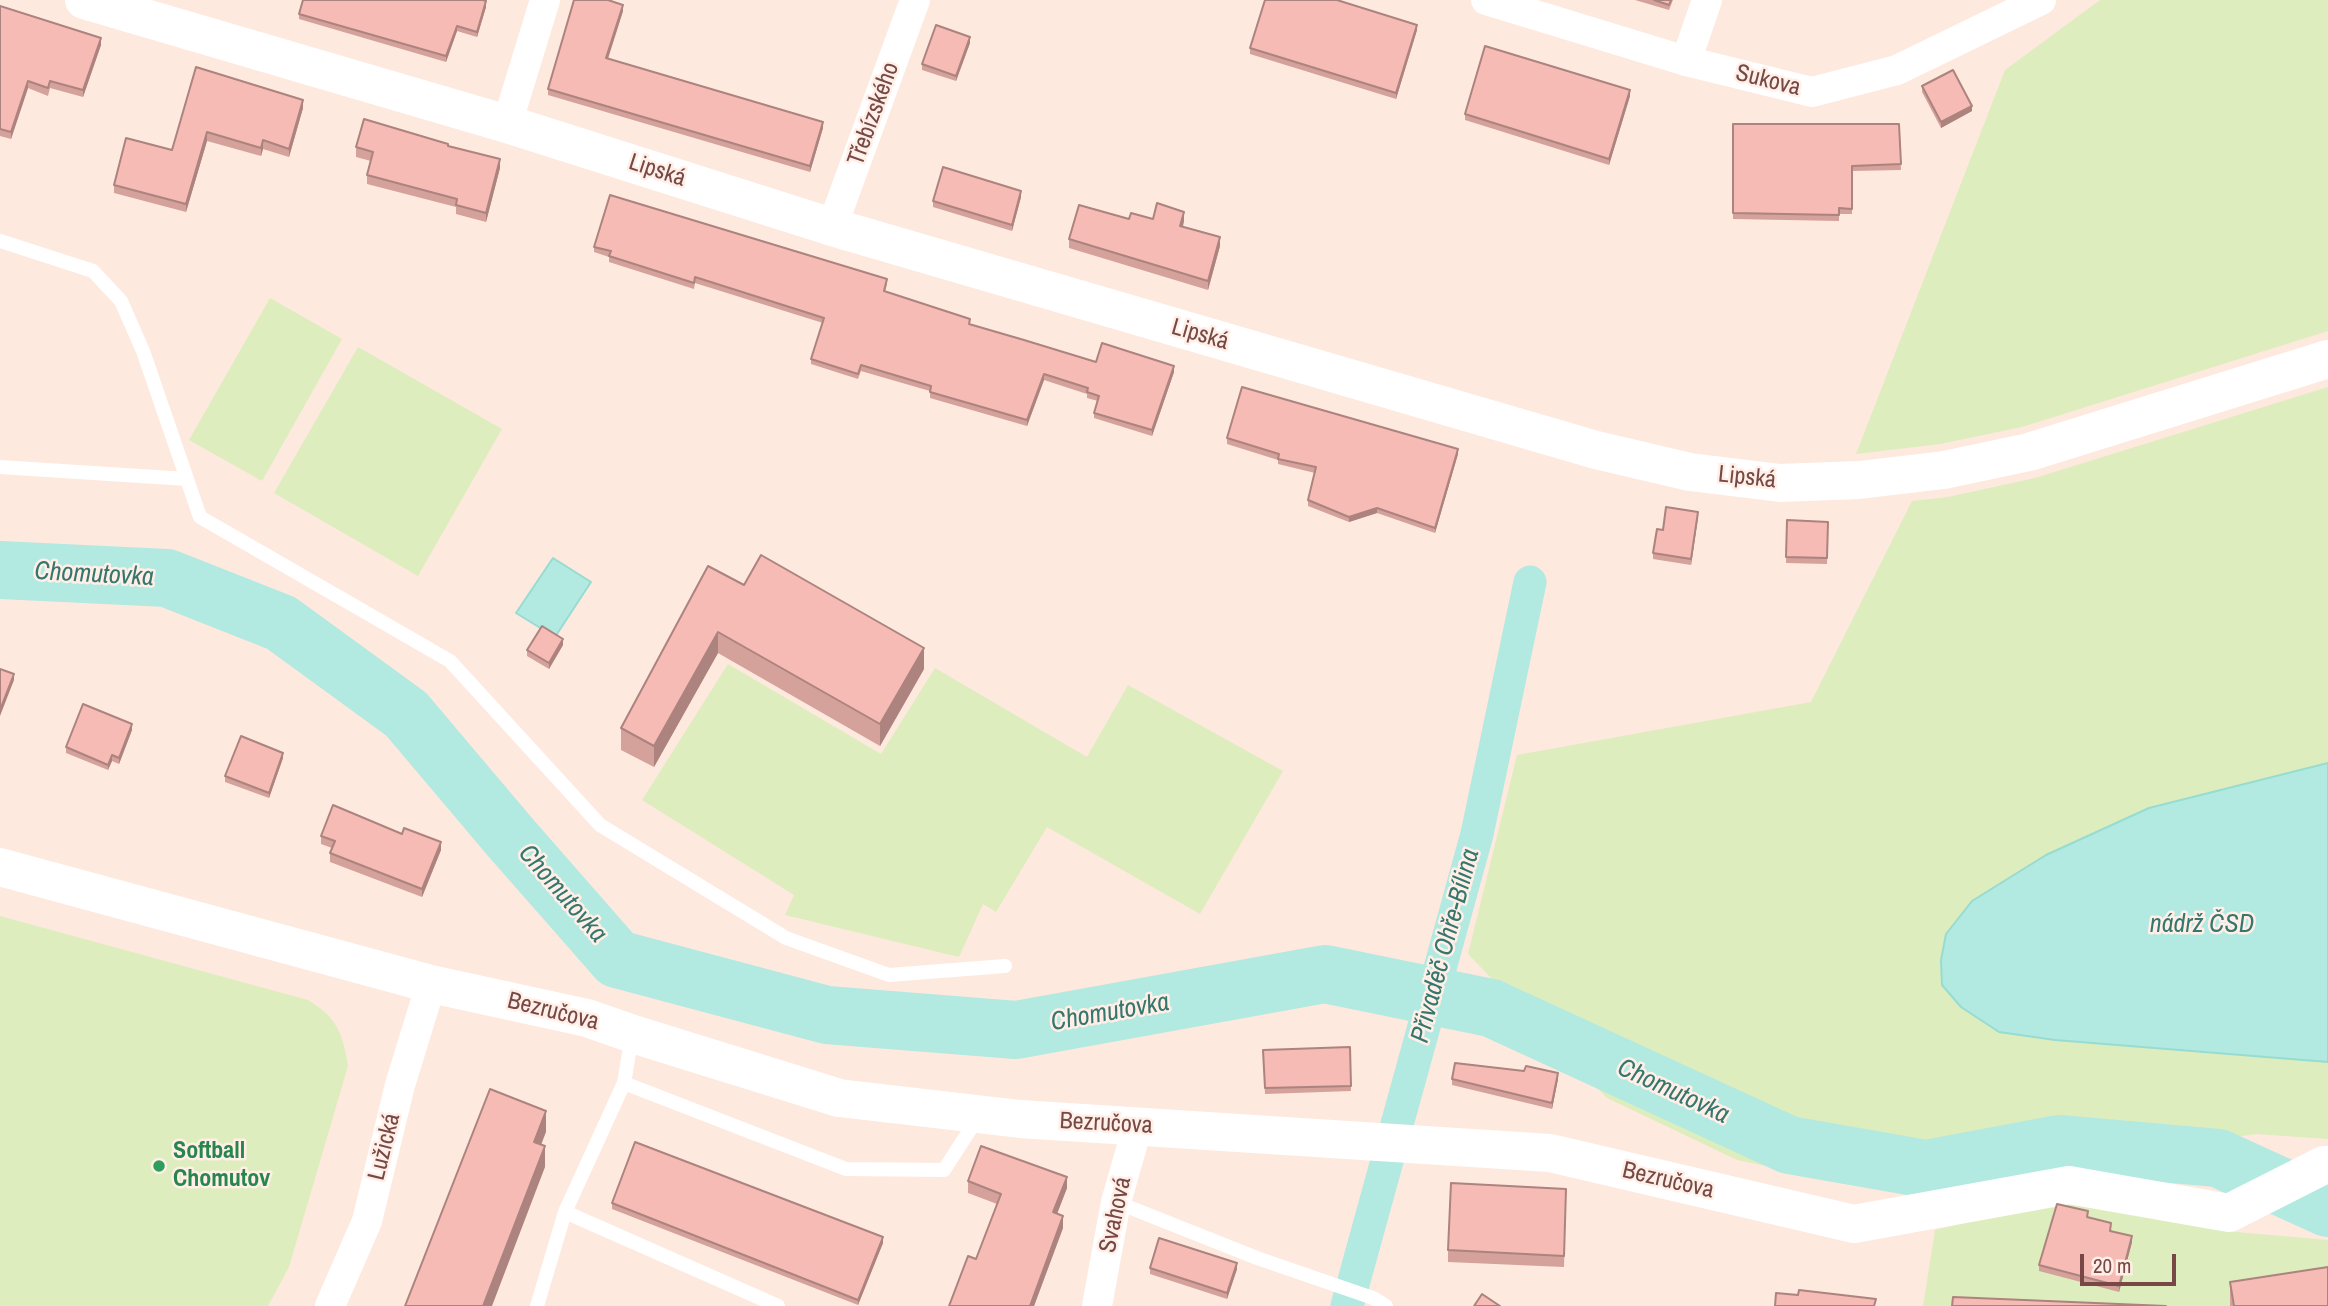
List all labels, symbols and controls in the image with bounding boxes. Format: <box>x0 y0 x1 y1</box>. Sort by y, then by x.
street label: Třebízského <box>842 59 906 169</box>
street label: Sukova <box>1733 59 1803 103</box>
street label: Lipská <box>625 148 689 194</box>
street label: Lipská <box>1168 313 1232 357</box>
street label: Lipská <box>1717 461 1777 495</box>
water label: Chomutovka <box>33 556 155 594</box>
water label: Chomutovka <box>511 839 613 949</box>
water label: Přivaděč Ohře-Bílina <box>1405 846 1487 1046</box>
water label: nádrž ČSD <box>2150 909 2254 941</box>
street label: Bezručova <box>504 987 602 1037</box>
water label: Chomutovka <box>1048 987 1172 1039</box>
water label: Chomutovka <box>1612 1053 1734 1131</box>
street label: Bezručova <box>1059 1107 1153 1141</box>
street label: Lužická <box>363 1111 407 1183</box>
place label: Softball Chomutov <box>173 1138 270 1194</box>
street label: Bezručova <box>1619 1157 1717 1205</box>
marker: Softball Chomutov <box>151 1158 167 1174</box>
street label: Svahová <box>1094 1175 1138 1255</box>
scale bar <box>2083 1240 2179 1284</box>
text: 20 m <box>2093 1251 2131 1280</box>

